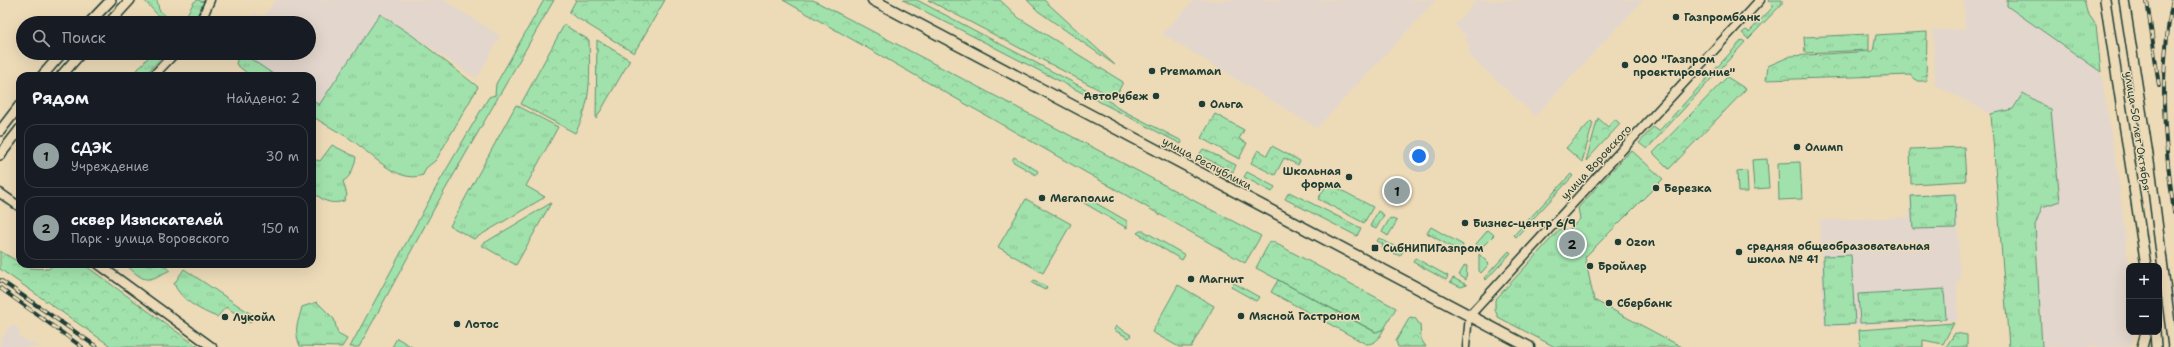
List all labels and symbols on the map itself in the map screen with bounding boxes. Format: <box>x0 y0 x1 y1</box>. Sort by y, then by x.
place label: Газпромбанк <box>1684 10 1761 25</box>
marker: Газпромбанк <box>1671 12 1681 22</box>
place label: ООО "Газпром проектирование" <box>1633 52 1735 80</box>
marker: ООО "Газпром проектирование" <box>1620 60 1630 70</box>
place label: Premaman <box>1160 64 1222 79</box>
marker: Premaman <box>1147 66 1157 76</box>
street label: улица 50 лет Октября <box>2121 70 2154 192</box>
place label: АвтоРубеж <box>1084 89 1149 104</box>
marker: АвтоРубеж <box>1151 91 1161 101</box>
place label: Ольга <box>1210 97 1244 112</box>
marker: Ольга <box>1197 99 1207 109</box>
street label: улица Воровского <box>1558 121 1635 203</box>
street label: улица Республики <box>1159 133 1254 193</box>
place label: Олимп <box>1805 140 1843 155</box>
marker: Олимп <box>1792 142 1802 152</box>
your location <box>1409 146 1429 166</box>
place label: Школьная форма <box>1283 164 1341 192</box>
marker: Школьная форма <box>1344 172 1354 182</box>
pin: 1 <box>1384 176 1410 206</box>
place label: Березка <box>1664 181 1712 196</box>
marker: Березка <box>1651 183 1661 193</box>
place label: Мегаполис <box>1050 191 1114 206</box>
marker: Мегаполис <box>1037 193 1047 203</box>
place label: Бизнес-центр 6/9 <box>1473 216 1576 231</box>
marker: Бизнес-центр 6/9 <box>1460 218 1470 228</box>
pin: 2 <box>1559 229 1585 259</box>
place label: Ozon <box>1626 235 1656 250</box>
marker: Ozon <box>1613 237 1623 247</box>
place label: средняя общеобразовательная школа № 41 <box>1747 239 1931 267</box>
place label: СибНИПИГазпром <box>1383 241 1484 256</box>
marker: СибНИПИГазпром <box>1370 243 1380 253</box>
marker: средняя общеобразовательная школа № 41 <box>1734 247 1744 257</box>
place label: Бройлер <box>1598 259 1647 274</box>
marker: Бройлер <box>1585 261 1595 271</box>
place label: Магнит <box>1199 272 1244 287</box>
marker: Магнит <box>1186 274 1196 284</box>
place label: Сбербанк <box>1617 296 1672 311</box>
marker: Сбербанк <box>1604 298 1614 308</box>
place label: Мясной Гастроном <box>1249 309 1360 324</box>
place label: Лукойл <box>233 310 276 325</box>
marker: Мясной Гастроном <box>1236 311 1246 321</box>
marker: Лукойл <box>220 312 230 322</box>
place label: Лотос <box>465 317 499 332</box>
marker: Лотос <box>452 319 462 329</box>

